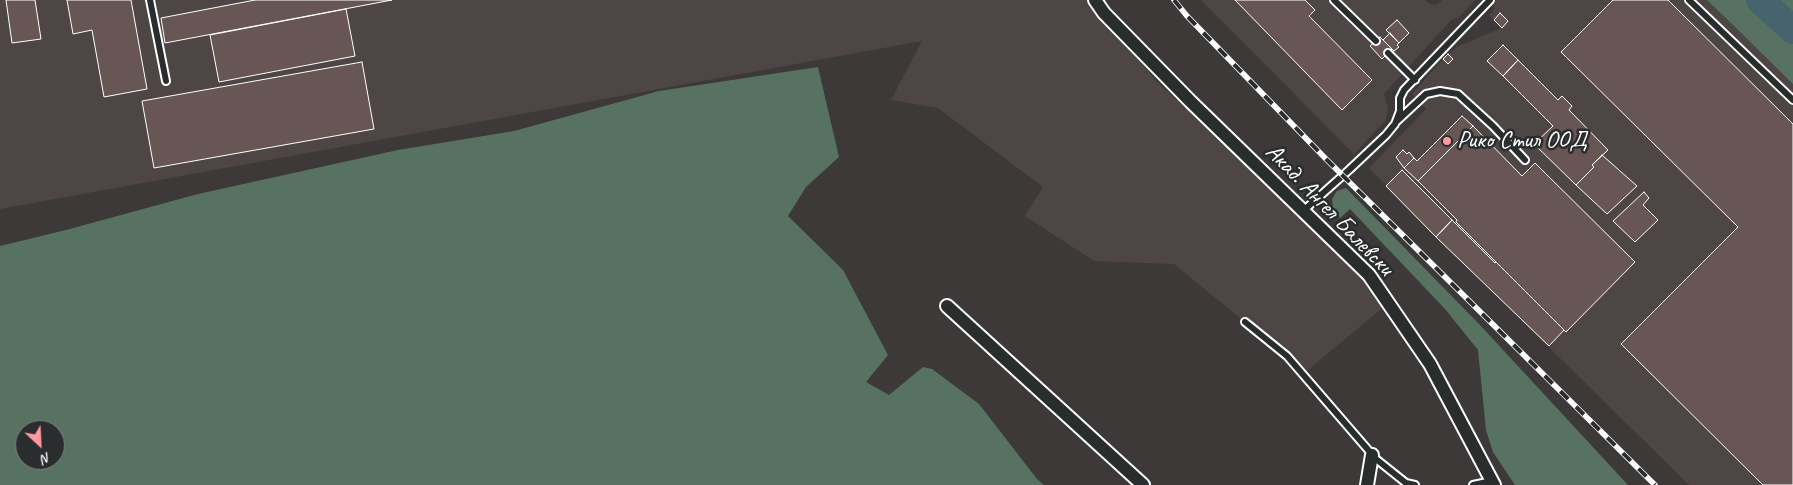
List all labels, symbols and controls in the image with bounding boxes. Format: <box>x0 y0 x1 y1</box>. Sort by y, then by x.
place label: Рико Стил ООД <box>1457 127 1587 155</box>
marker: Рико Стил ООД <box>1441 135 1453 147</box>
street label: Акад. Ангел Балевски <box>1259 138 1399 282</box>
north arrow <box>15 420 65 470</box>
text: N <box>39 449 54 468</box>

